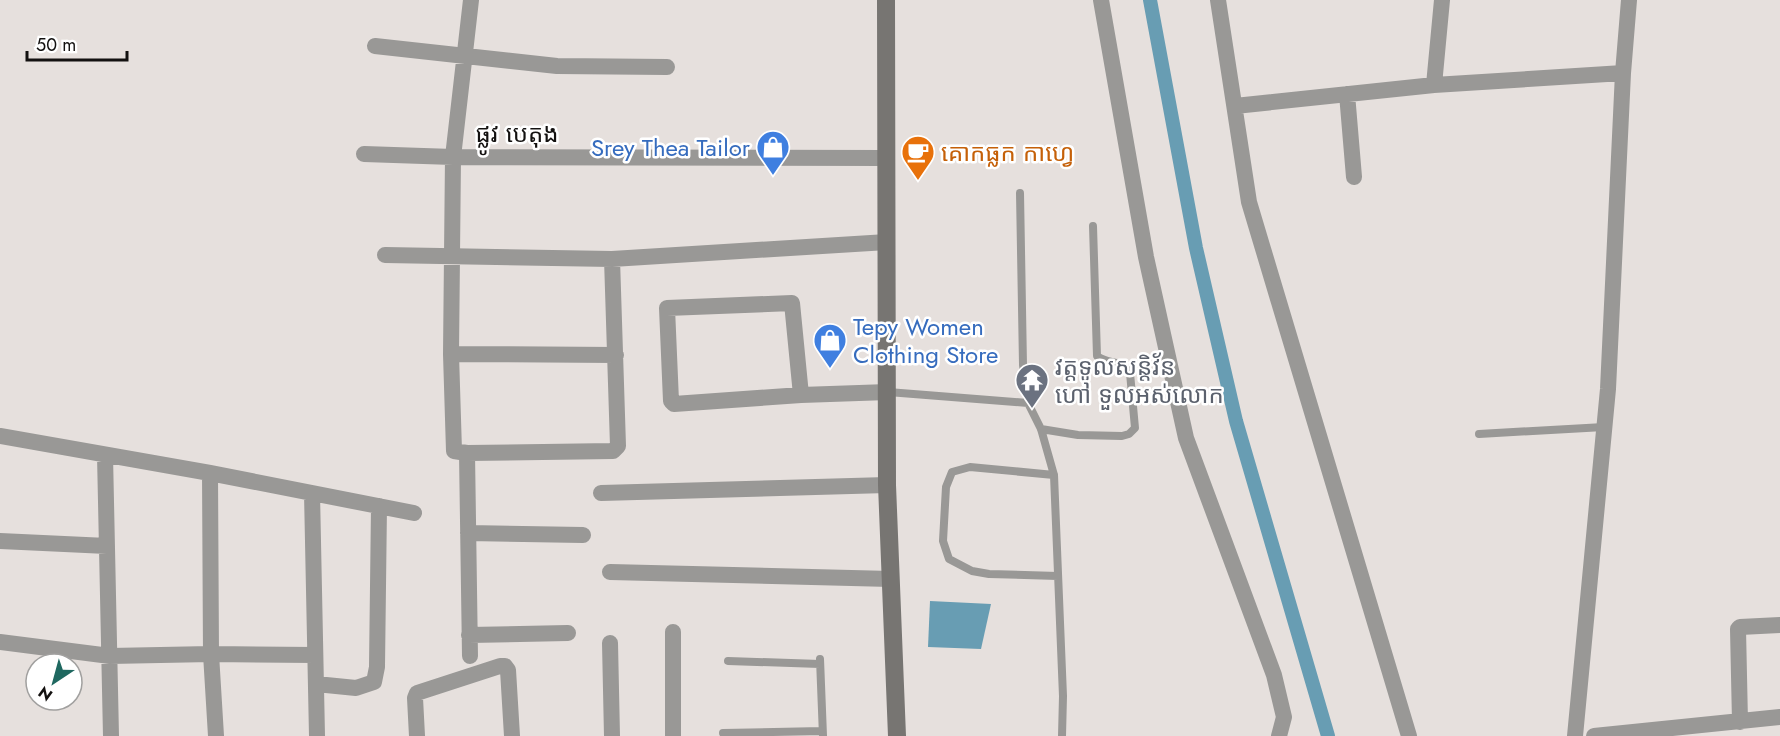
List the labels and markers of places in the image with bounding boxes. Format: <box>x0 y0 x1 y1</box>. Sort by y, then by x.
shop icon: Srey Thea Tailor <box>755 129 791 176</box>
place label: Srey Thea Tailor <box>591 130 751 165</box>
cafe icon: គោកធ្លក កាហ្វេ <box>900 134 936 181</box>
place label: គោកធ្លក កាហ្វេ <box>941 135 1074 170</box>
place label: Tepy Women Clothing Store <box>853 309 998 372</box>
shop icon: Tepy Women Clothing Store <box>812 322 848 369</box>
place label: វត្តទូលសន្តិវ័ន ហៅ ទួលអស់លោក <box>1055 349 1224 412</box>
temple icon: វត្តទូលសន្តិវ័ន ហៅ ទួលអស់លោក <box>1014 362 1050 409</box>

